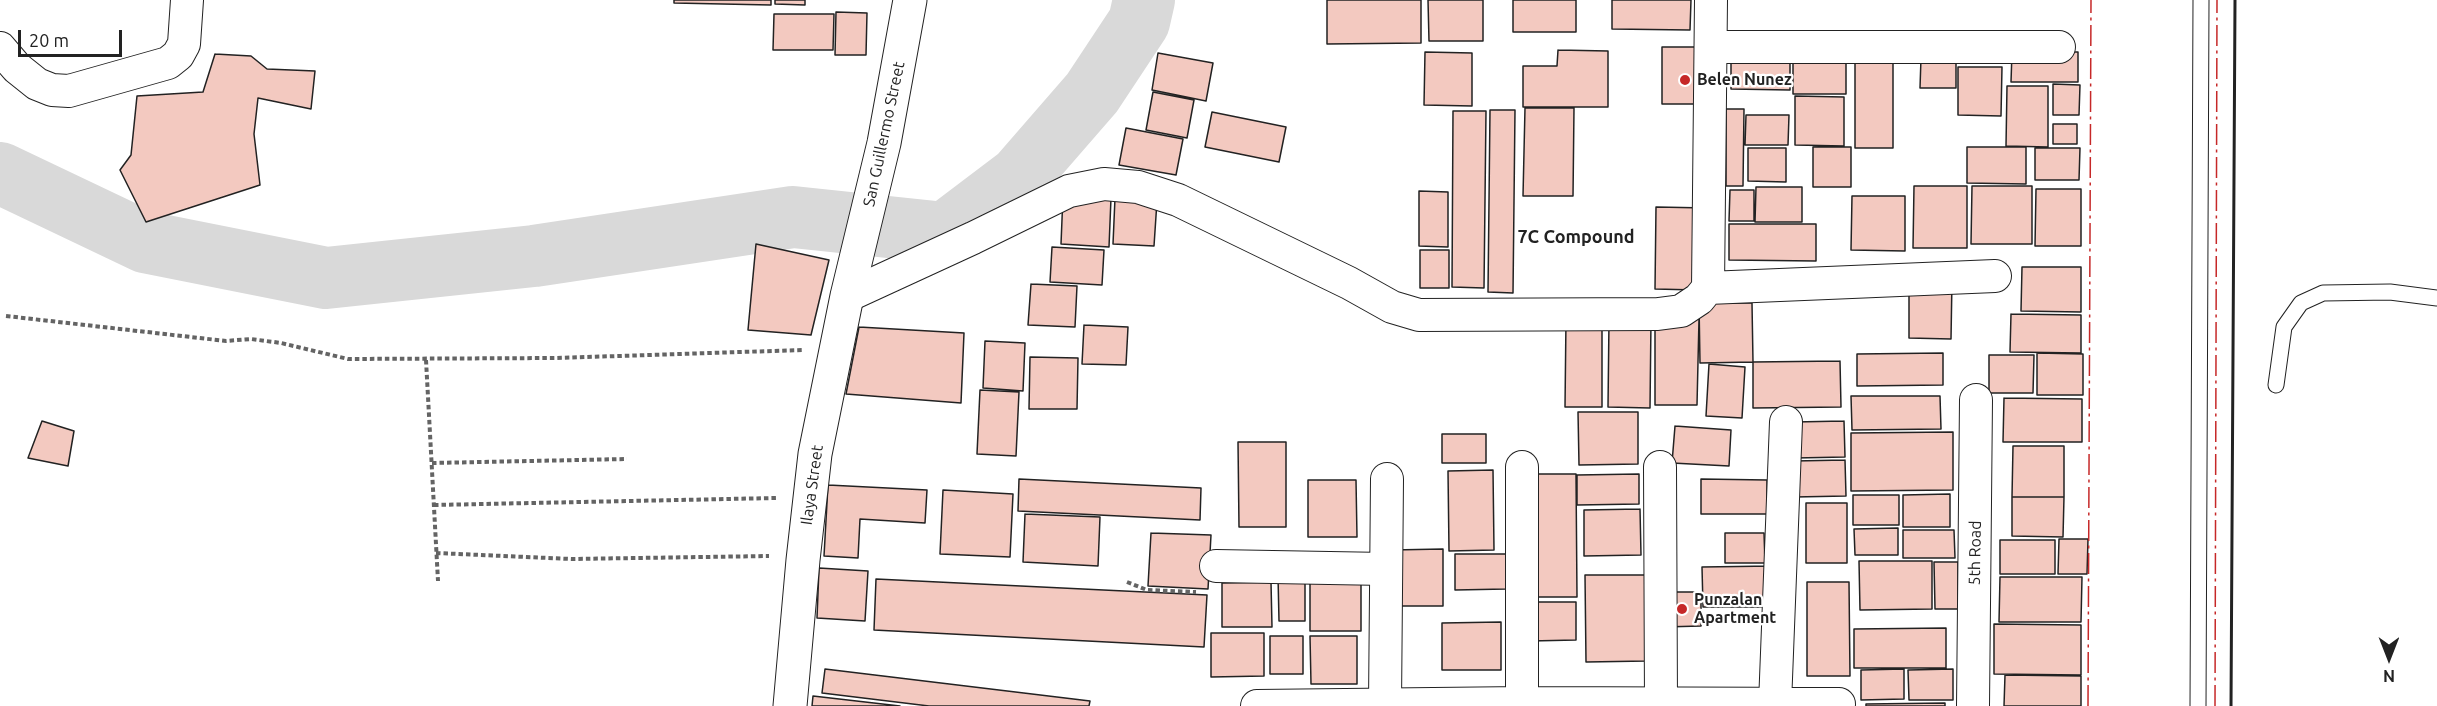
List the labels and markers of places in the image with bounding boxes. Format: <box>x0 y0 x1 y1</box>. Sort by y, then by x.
place label: Belen Nunez <box>1697 70 1792 90</box>
marker: Belen Nunez <box>1678 73 1692 87</box>
place label: Punzalan Apartment <box>1694 590 1776 628</box>
marker: Punzalan Apartment <box>1675 602 1689 616</box>

